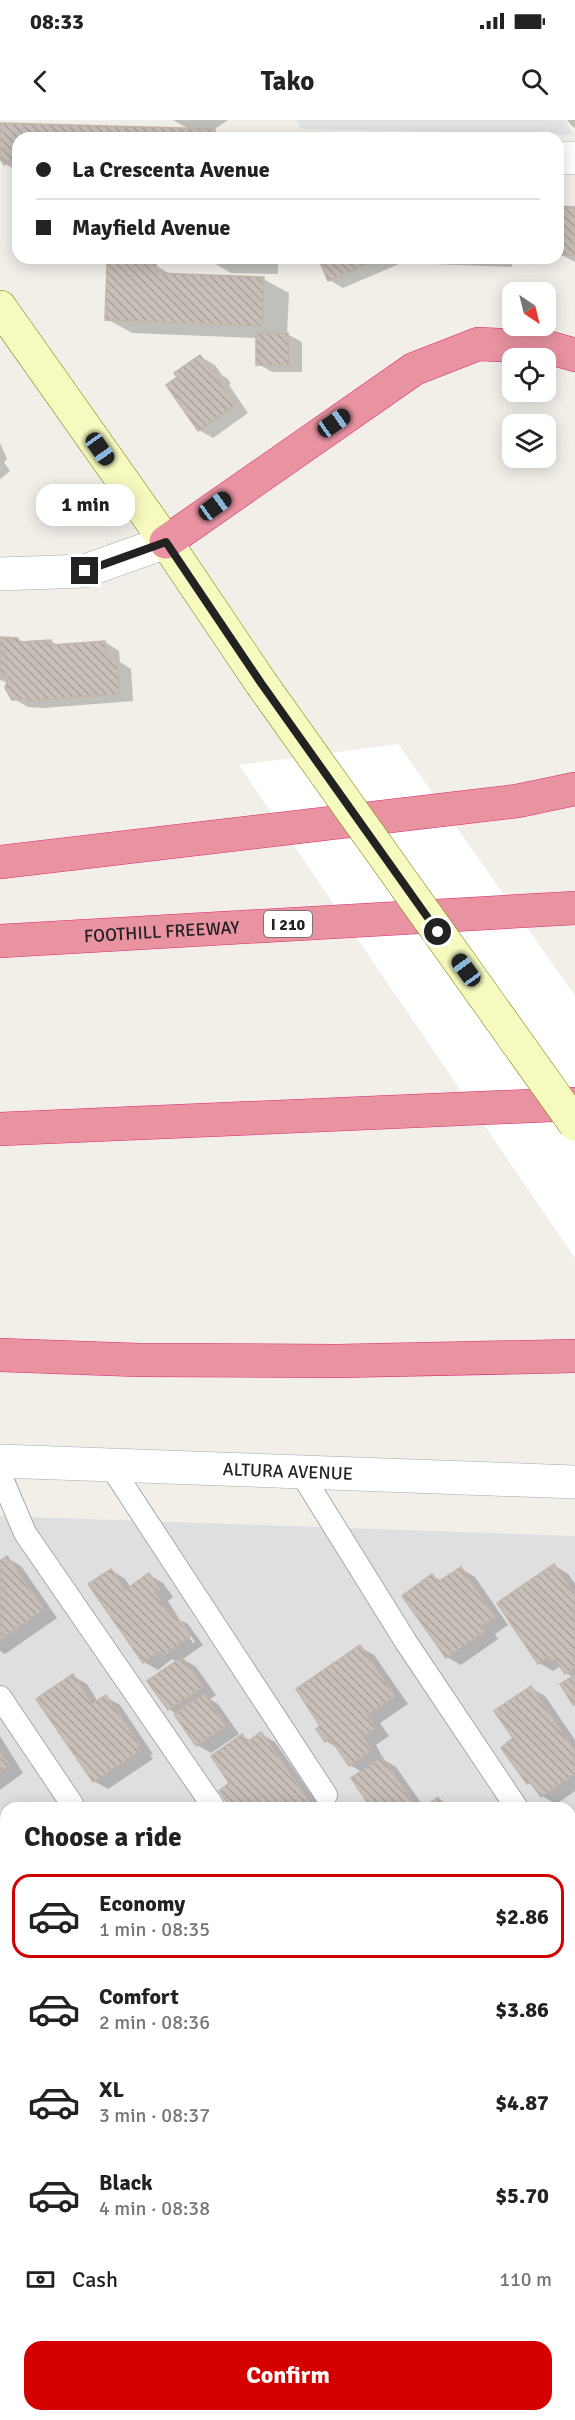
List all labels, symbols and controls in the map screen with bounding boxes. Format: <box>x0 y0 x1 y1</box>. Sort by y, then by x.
text: 08:33 <box>30 8 84 35</box>
icon: back <box>24 65 57 98</box>
text: Tako <box>261 65 314 98</box>
icon: search <box>518 65 551 98</box>
text: La Crescenta Avenue <box>72 156 270 183</box>
text: Mayfield Avenue <box>72 214 231 241</box>
north arrow <box>502 282 556 336</box>
map controls <box>502 282 556 468</box>
button: locate <box>502 348 556 402</box>
car <box>314 405 354 441</box>
button: layers <box>502 414 556 468</box>
car <box>82 429 118 469</box>
callout: 1 min <box>36 484 134 526</box>
car <box>195 488 235 524</box>
text: 1 min <box>61 492 110 517</box>
route end <box>71 557 98 584</box>
road number: I 210 <box>264 911 312 937</box>
street label: FOOTHILL FREEWAY <box>83 916 240 947</box>
route start <box>424 918 451 945</box>
car <box>448 950 484 990</box>
street label: ALTURA AVENUE <box>222 1458 353 1485</box>
text: Choose a ride <box>24 1821 182 1854</box>
icon: car <box>27 1889 81 1943</box>
text: Economy <box>99 1890 185 1917</box>
text: $2.86 <box>495 1903 549 1930</box>
text: 1 min · 08:35 <box>99 1917 210 1942</box>
icon: car <box>27 1982 81 2036</box>
text: Comfort <box>99 1983 179 2010</box>
text: $3.86 <box>495 1996 549 2023</box>
text: 2 min · 08:36 <box>99 2010 210 2035</box>
icon: car <box>27 2075 81 2129</box>
text: XL <box>99 2076 124 2103</box>
text: $4.87 <box>495 2089 549 2116</box>
text: 3 min · 08:37 <box>99 2103 210 2128</box>
icon: car <box>27 2168 81 2222</box>
text: Black <box>99 2169 153 2196</box>
text: $5.70 <box>495 2182 549 2209</box>
text: 4 min · 08:38 <box>99 2196 210 2221</box>
icon: cash <box>24 2263 57 2296</box>
text: Cash <box>72 2266 118 2293</box>
text: 110 m <box>499 2267 552 2292</box>
button: Confirm <box>24 2341 552 2410</box>

